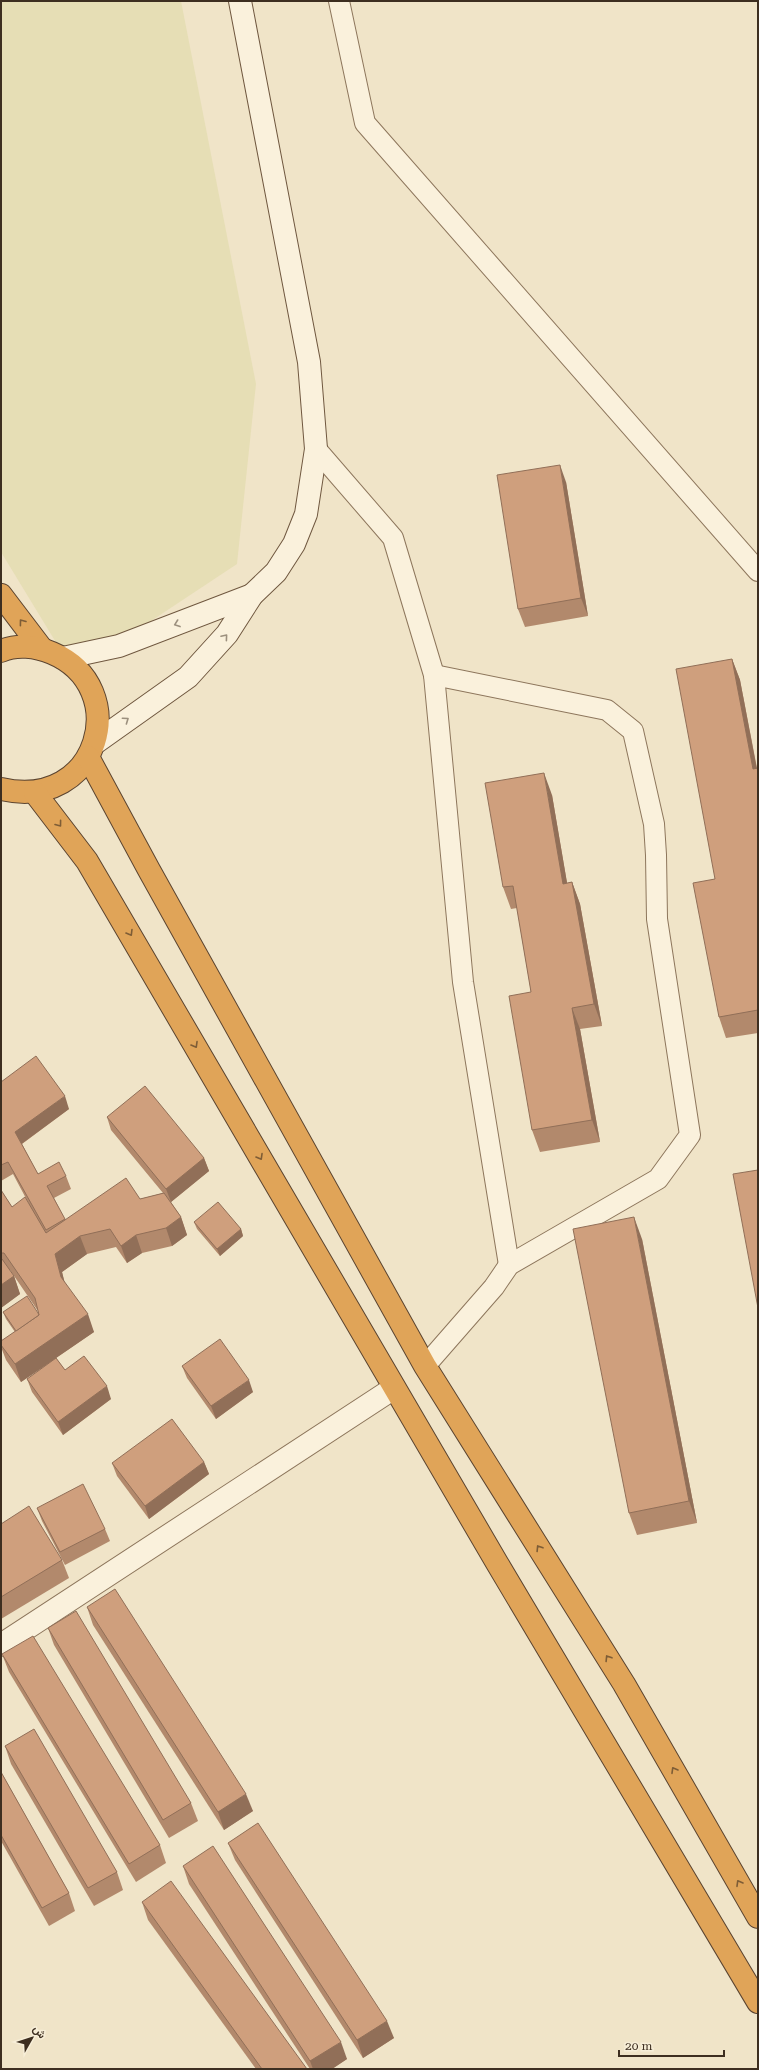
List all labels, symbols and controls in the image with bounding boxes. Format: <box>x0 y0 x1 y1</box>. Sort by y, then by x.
one-way arrow <box>19 619 26 626</box>
one-way arrow <box>173 620 180 628</box>
one-way arrow <box>220 634 227 641</box>
one-way arrow <box>122 718 129 725</box>
one-way arrow <box>54 819 61 826</box>
one-way arrow <box>125 928 132 936</box>
one-way arrow <box>191 1041 198 1048</box>
one-way arrow <box>256 1153 263 1160</box>
one-way arrow <box>536 1545 544 1552</box>
one-way arrow <box>605 1655 613 1662</box>
one-way arrow <box>671 1767 678 1774</box>
one-way arrow <box>736 1880 743 1887</box>
north arrow <box>12 2018 52 2058</box>
text: ش <box>30 2023 49 2041</box>
scale bar <box>619 2032 724 2058</box>
text: 20 m <box>625 2039 652 2053</box>

